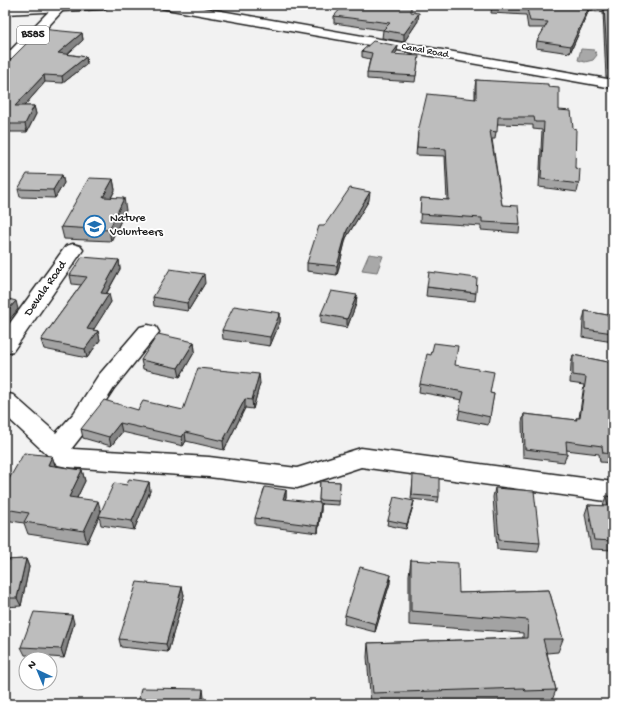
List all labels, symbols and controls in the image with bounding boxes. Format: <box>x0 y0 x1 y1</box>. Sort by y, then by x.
road number: B585 <box>17 26 49 44</box>
street label: Canal Road <box>400 41 451 61</box>
place label: Nature Volunteers <box>109 212 163 240</box>
school or university icon: Nature Volunteers <box>81 213 107 239</box>
street label: Devala Road <box>21 258 71 320</box>
north arrow <box>18 651 58 691</box>
text: N <box>26 658 39 672</box>

